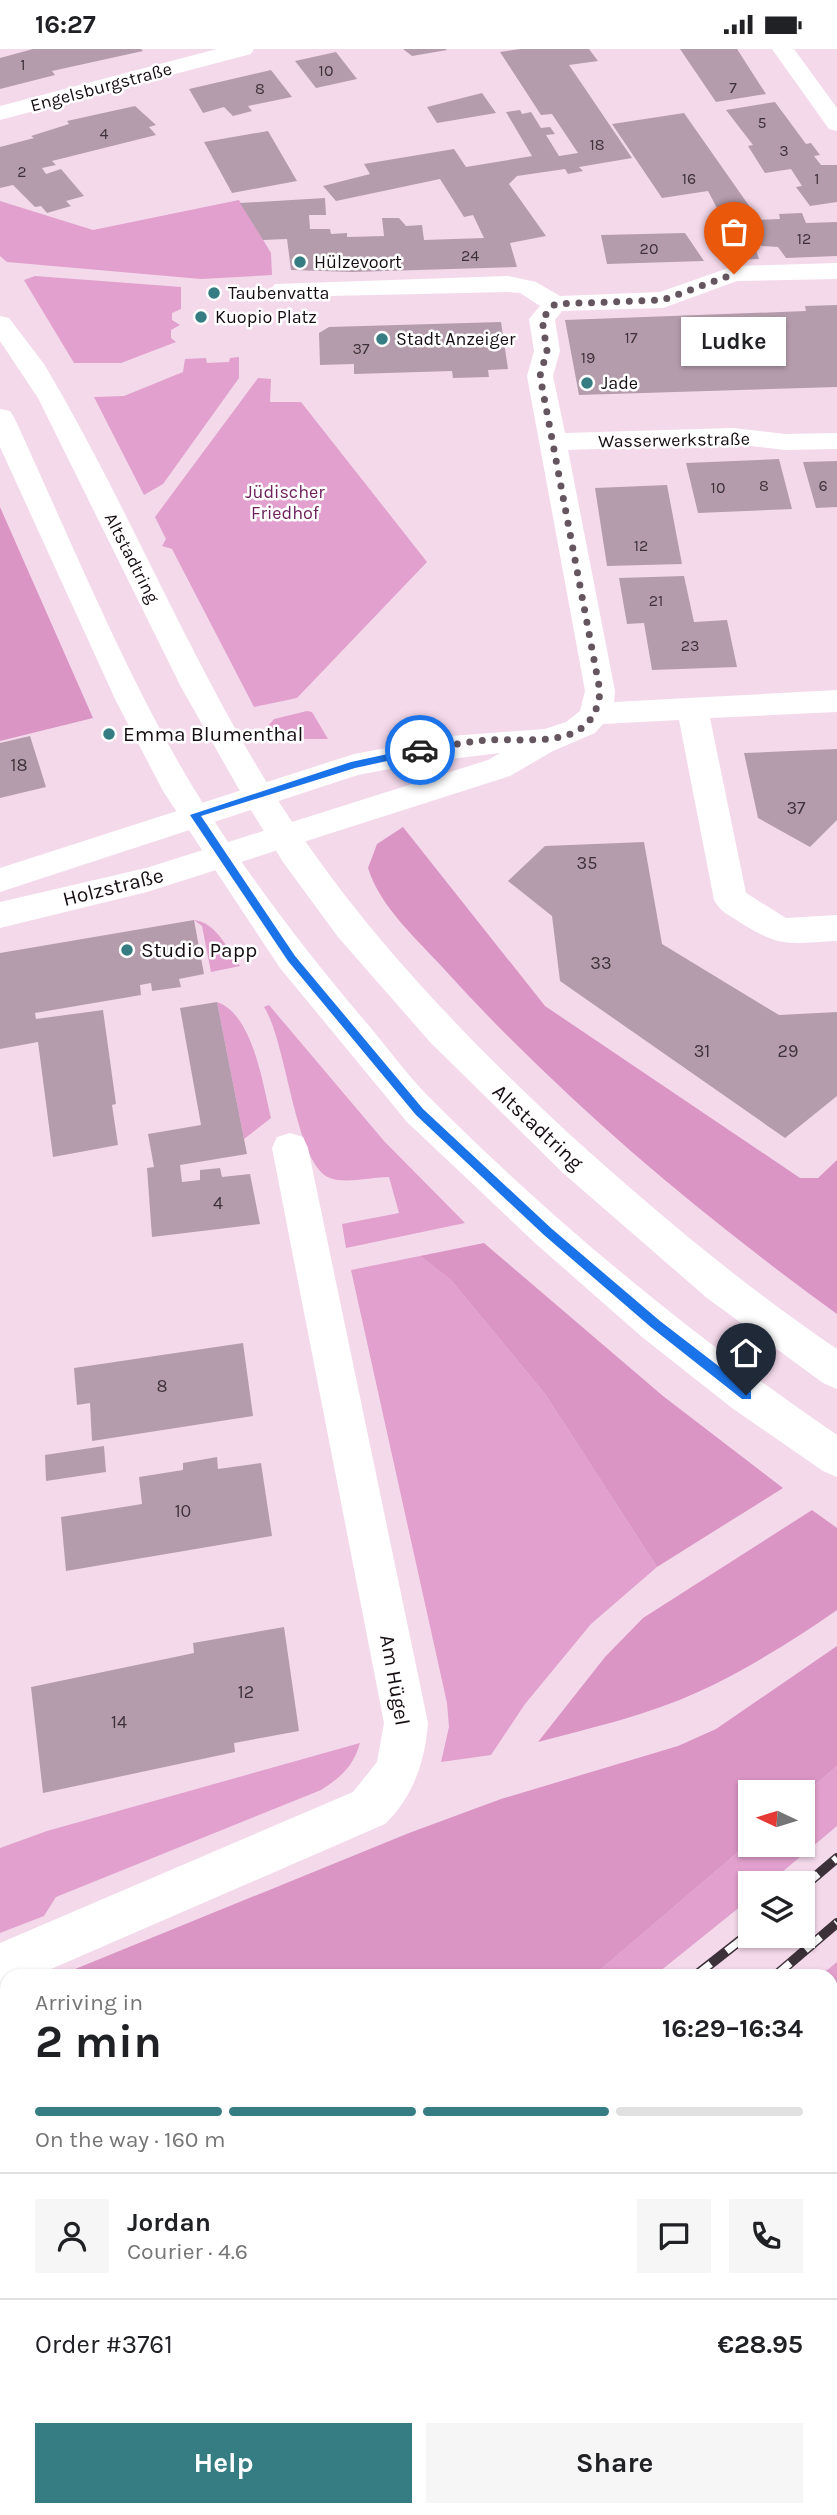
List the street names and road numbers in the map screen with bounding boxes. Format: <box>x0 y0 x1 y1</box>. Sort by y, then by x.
street label: Engelsburgstraße <box>28 58 174 116</box>
street label: Wasserwerkstraße <box>598 428 750 452</box>
street label: Altstadtring <box>100 509 164 607</box>
street label: Holzstraße <box>60 863 166 911</box>
street label: Altstadtring <box>488 1079 588 1175</box>
street label: Am Hügel <box>375 1633 415 1727</box>

